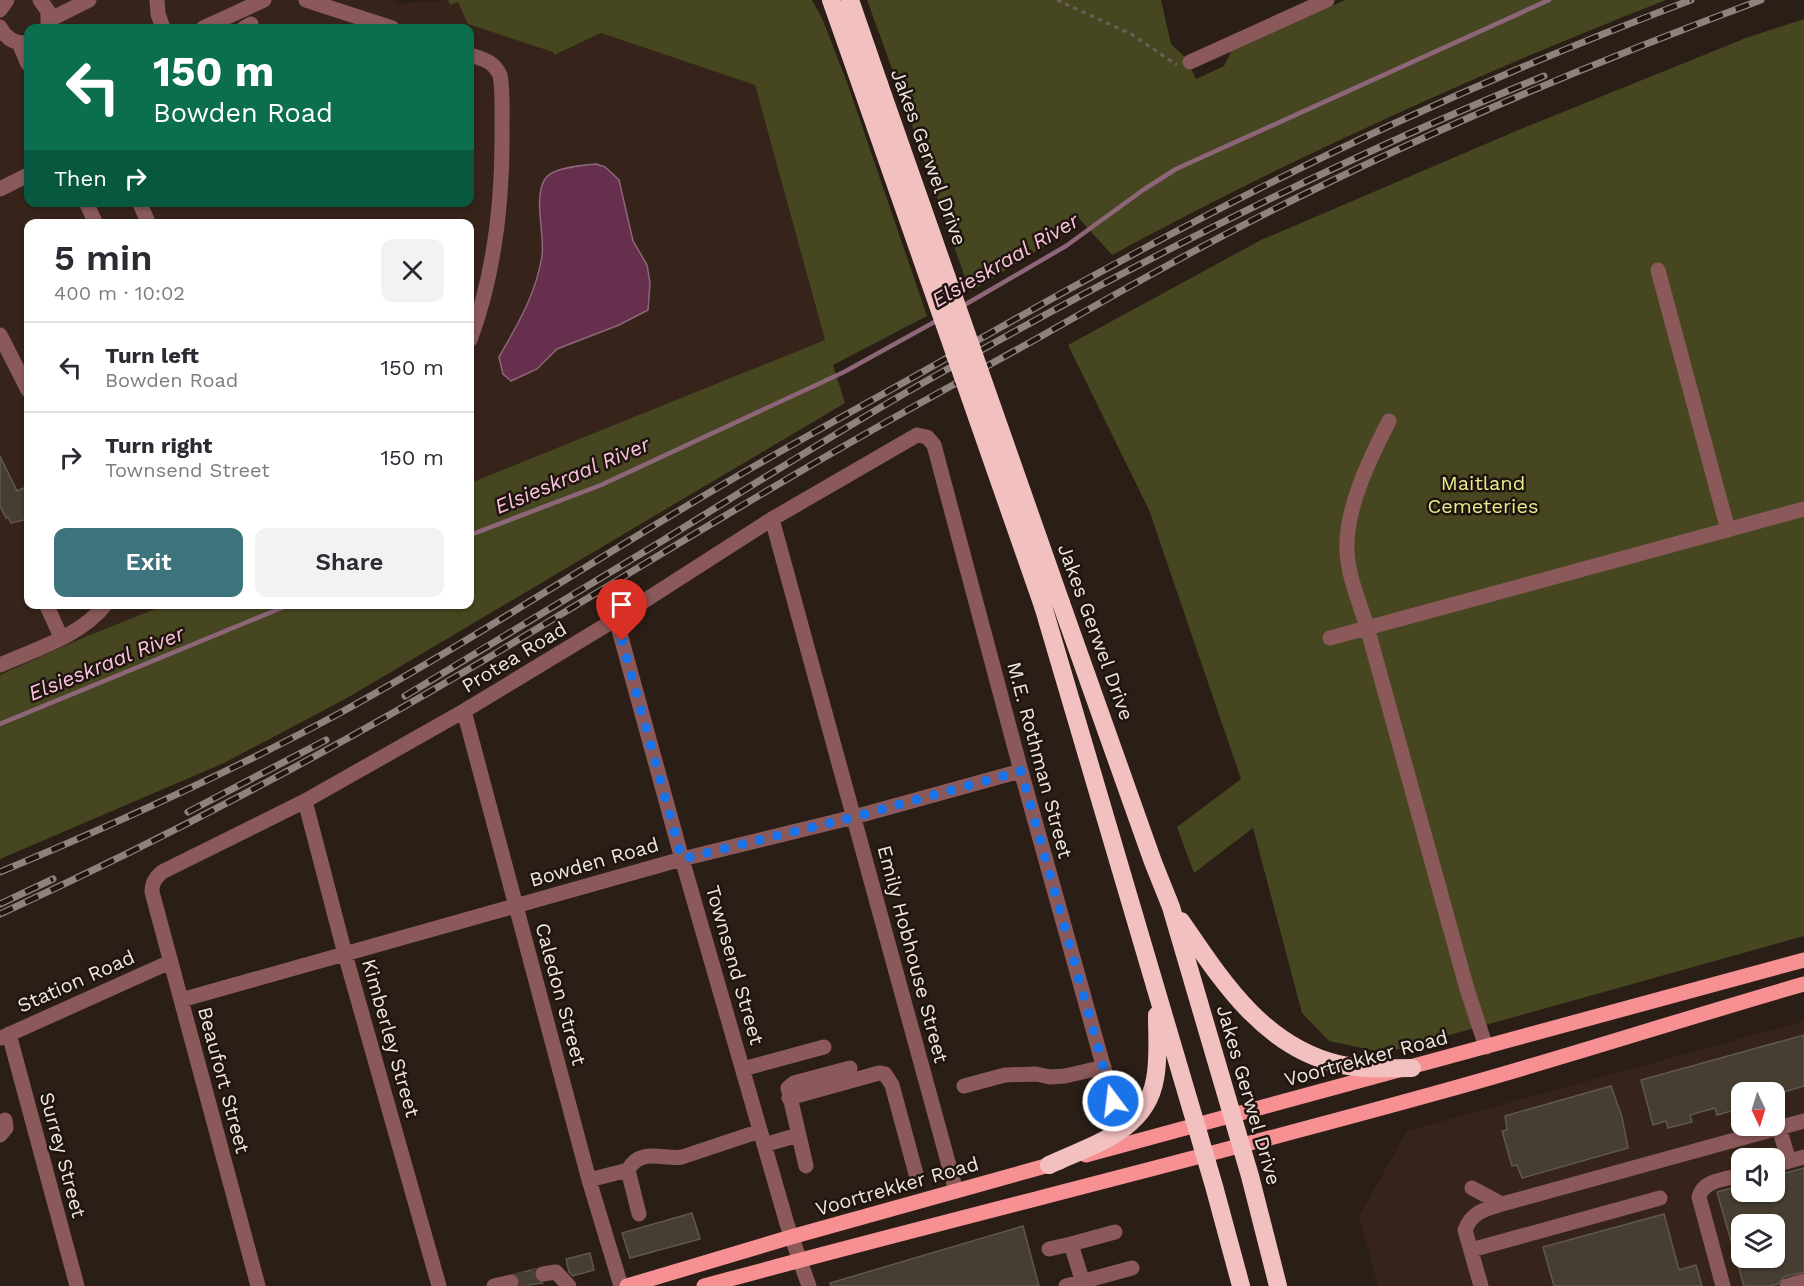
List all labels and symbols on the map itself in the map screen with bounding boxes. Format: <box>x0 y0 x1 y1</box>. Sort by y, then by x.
street label: Jakes Gerwel Drive <box>886 65 972 249</box>
water label: Elsieskraal River <box>927 207 1084 312</box>
water label: Elsieskraal River <box>491 431 654 519</box>
park label: Maitland Cemeteries <box>1427 471 1539 518</box>
street label: Jakes Gerwel Drive <box>1053 540 1139 724</box>
pin <box>596 579 647 641</box>
street label: Protea Road <box>457 616 571 698</box>
water label: Elsieskraal River <box>24 620 188 706</box>
street label: M.E. Rothman Street <box>1002 659 1078 862</box>
street label: Bowden Road <box>527 832 661 892</box>
street label: Emily Hobhouse Street <box>872 843 954 1066</box>
street label: Townsend Street <box>701 883 769 1048</box>
street label: Caledon Street <box>530 920 592 1069</box>
street label: Station Road <box>14 944 138 1018</box>
street label: Kimberley Street <box>357 956 425 1121</box>
street label: Jakes Gerwel Drive <box>1212 1002 1286 1188</box>
street label: Beaufort Street <box>193 1004 255 1157</box>
street label: Voortrekker Road <box>1281 1025 1451 1091</box>
position arrow <box>1081 1069 1145 1133</box>
north arrow <box>1731 1082 1785 1136</box>
street label: Surrey Street <box>35 1090 91 1221</box>
street label: Voortrekker Road <box>813 1151 981 1221</box>

